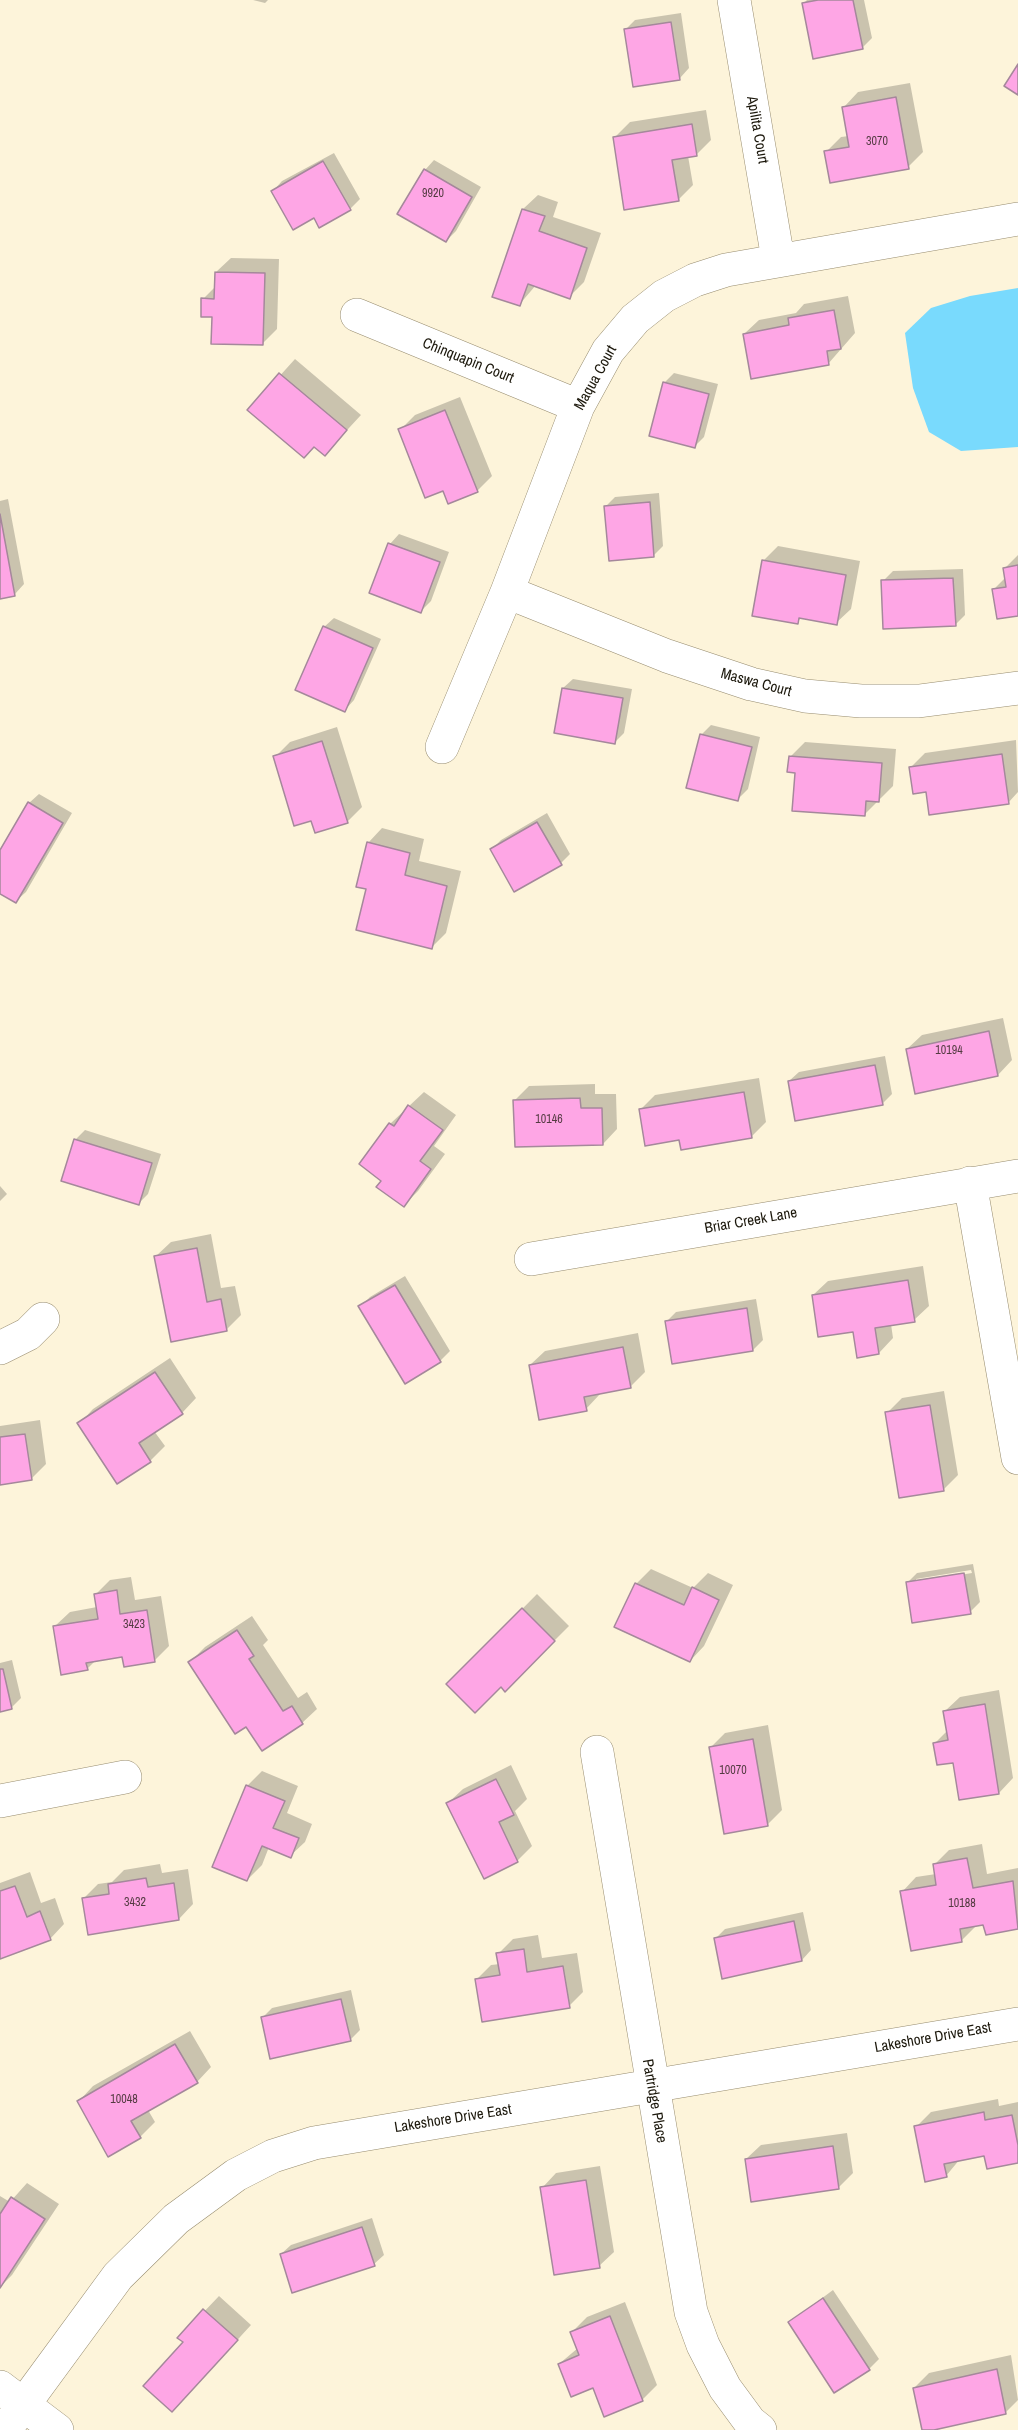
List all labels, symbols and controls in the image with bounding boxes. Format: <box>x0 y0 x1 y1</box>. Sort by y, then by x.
street label: Apilita Court <box>742 95 772 165</box>
house number: 3070 <box>866 135 888 149</box>
house number: 9920 <box>422 187 444 201</box>
street label: Chinquapin Court <box>420 334 516 388</box>
street label: Maqua Court <box>571 343 621 413</box>
street label: Maswa Court <box>719 665 793 701</box>
house number: 10194 <box>935 1044 963 1058</box>
house number: 10146 <box>535 1113 563 1127</box>
street label: Briar Creek Lane <box>703 1204 799 1238</box>
house number: 3423 <box>123 1618 145 1632</box>
house number: 10070 <box>719 1764 747 1778</box>
house number: 3432 <box>124 1896 146 1910</box>
house number: 10188 <box>948 1897 976 1911</box>
street label: Lakeshore Drive East <box>873 2019 993 2057</box>
street label: Partridge Place <box>638 2058 670 2144</box>
house number: 10048 <box>110 2093 138 2107</box>
street label: Lakeshore Drive East <box>393 2101 513 2137</box>

